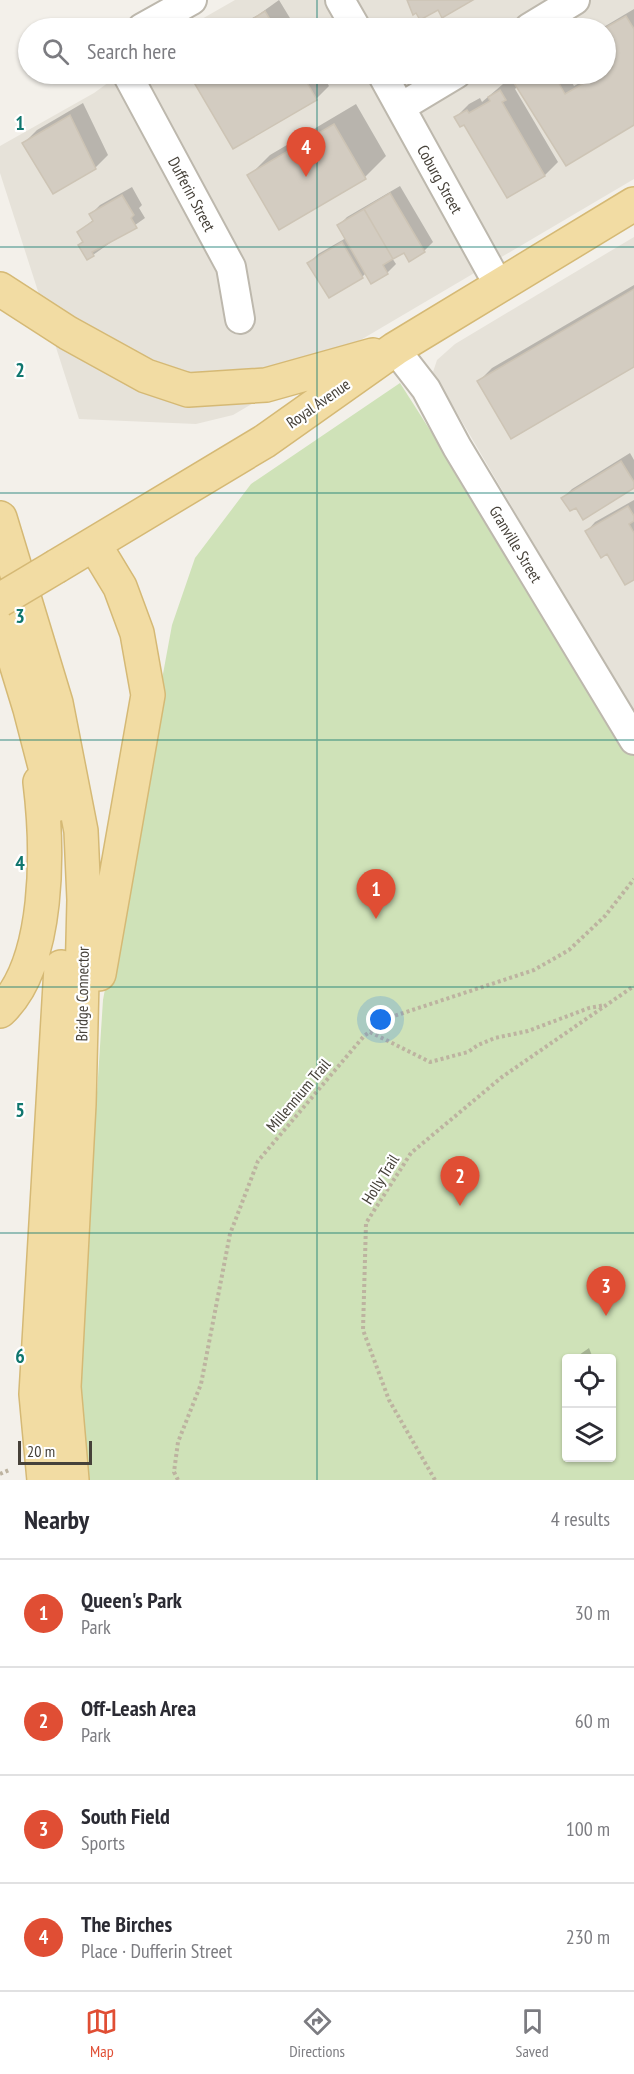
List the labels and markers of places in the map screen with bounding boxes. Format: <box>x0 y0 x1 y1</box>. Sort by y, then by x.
pin: 4 <box>286 128 326 177</box>
pin: 1 <box>356 870 395 919</box>
pin: 2 <box>440 1156 480 1206</box>
pin: 3 <box>586 1266 626 1316</box>

